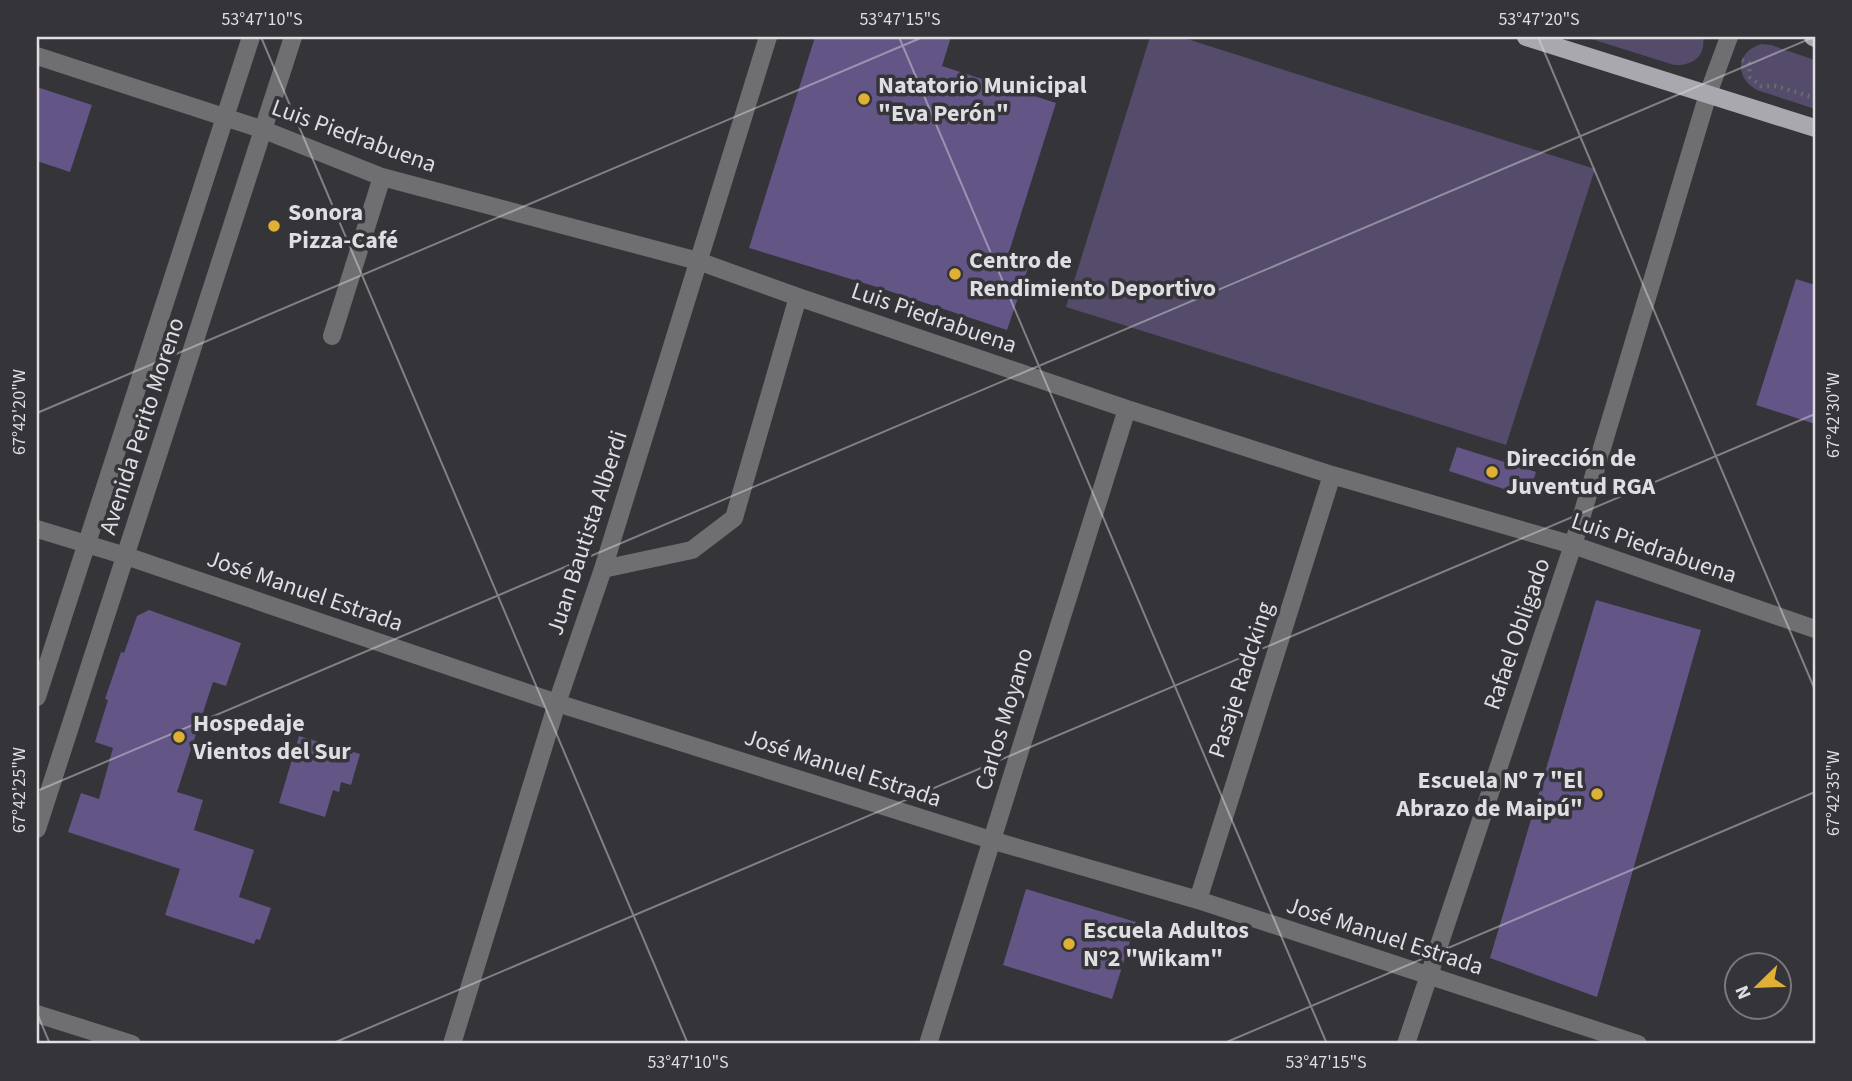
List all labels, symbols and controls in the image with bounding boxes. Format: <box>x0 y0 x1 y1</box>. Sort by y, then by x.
text: 53°47'10"S <box>221 7 303 32</box>
text: 53°47'15"S <box>859 7 941 32</box>
text: 53°47'20"S <box>1498 7 1580 32</box>
place label: Natatorio Municipal "Eva Perón" <box>878 68 1087 131</box>
street label: Luis Piedrabuena <box>267 90 441 182</box>
marker: Natatorio Municipal "Eva Perón" <box>856 91 872 107</box>
place label: Sonora Pizza-Café <box>288 195 398 258</box>
marker: Sonora Pizza-Café <box>266 218 282 234</box>
place label: Centro de Rendimiento Deportivo <box>969 243 1216 306</box>
marker: Centro de Rendimiento Deportivo <box>947 266 963 282</box>
street label: Luis Piedrabuena <box>846 273 1022 363</box>
street label: Avenida Perito Moreno <box>90 313 194 539</box>
text: 67°42'20"W <box>7 369 32 455</box>
text: 67°42'30"W <box>1821 372 1846 458</box>
street label: Juan Bautista Alberdi <box>537 426 637 640</box>
place label: Dirección de Juventud RGA <box>1506 441 1656 504</box>
marker: Dirección de Juventud RGA <box>1484 464 1500 480</box>
street label: Luis Piedrabuena <box>1566 503 1742 593</box>
street label: José Manuel Estrada <box>202 541 408 641</box>
street label: Rafael Obligado <box>1475 553 1559 715</box>
street label: Pasaje Radcking <box>1199 597 1283 763</box>
street label: Carlos Moyano <box>966 643 1042 795</box>
place label: Hospedaje Vientos del Sur <box>192 706 351 769</box>
street label: José Manuel Estrada <box>740 720 946 816</box>
marker: Hospedaje Vientos del Sur <box>171 729 187 745</box>
text: 67°42'25"W <box>7 747 32 833</box>
text: 67°42'35"W <box>1821 750 1846 836</box>
place label: Escuela Nº 7 "El Abrazo de Maipú" <box>1395 763 1583 826</box>
marker: Escuela Nº 7 "El Abrazo de Maipú" <box>1589 786 1605 802</box>
street label: José Manuel Estrada <box>1282 888 1488 984</box>
place label: Escuela Adultos N°2 "Wikam" <box>1083 913 1249 976</box>
marker: Escuela Adultos N°2 "Wikam" <box>1061 936 1077 952</box>
north arrow <box>1722 951 1792 1021</box>
text: N <box>1729 981 1759 1003</box>
text: 53°47'10"S <box>647 1050 729 1075</box>
text: 53°47'15"S <box>1285 1050 1367 1075</box>

